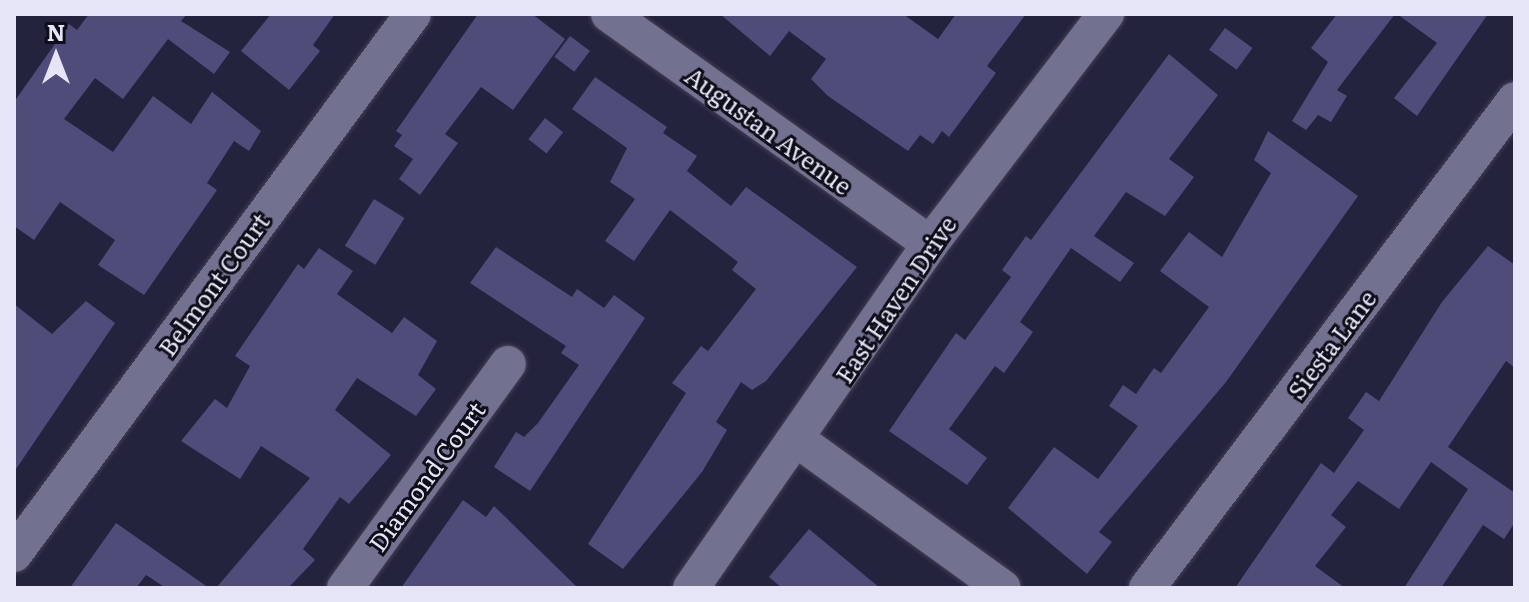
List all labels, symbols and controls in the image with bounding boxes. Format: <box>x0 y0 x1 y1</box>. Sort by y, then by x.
text: N <box>47 15 65 48</box>
north arrow <box>16 16 96 96</box>
street label: Augustan Avenue <box>680 60 858 200</box>
street label: Belmont Court <box>152 207 274 361</box>
street label: East Haven Drive <box>829 210 961 388</box>
street label: Siesta Lane <box>1281 284 1381 404</box>
street label: Diamond Court <box>362 395 490 557</box>

